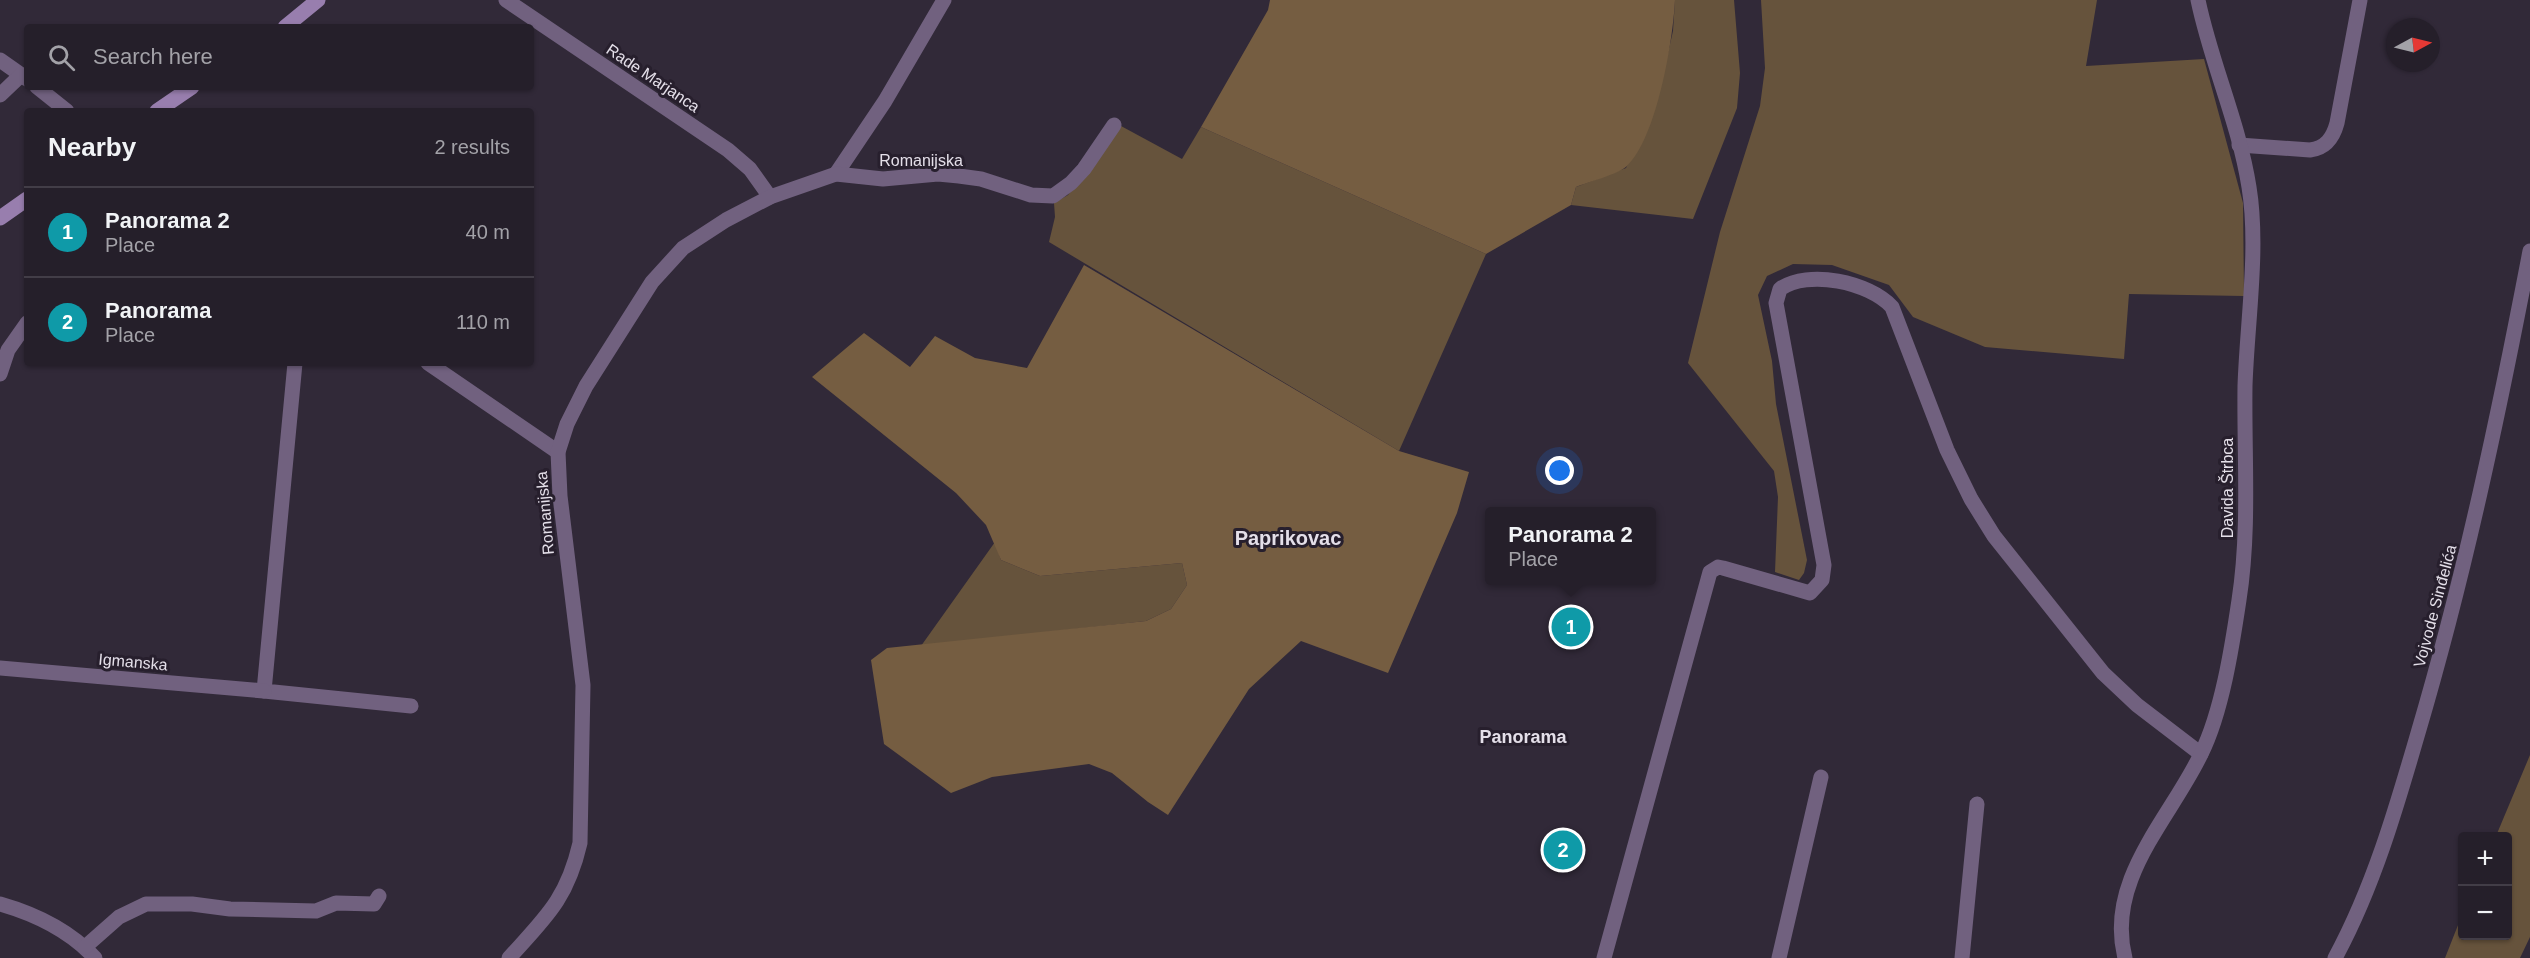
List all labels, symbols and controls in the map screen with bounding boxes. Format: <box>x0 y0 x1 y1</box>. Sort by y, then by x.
north arrow <box>2386 18 2440 72</box>
search box <box>24 24 534 90</box>
icon: search <box>45 41 78 74</box>
street label: Rade Marjanca <box>603 41 703 115</box>
text: Search here <box>93 44 213 69</box>
text: Nearby <box>48 132 136 162</box>
text: 2 results <box>434 136 510 158</box>
street label: Romanijska <box>879 152 963 169</box>
text: Panorama 2 <box>105 208 230 233</box>
text: 1 <box>62 221 73 243</box>
text: 40 m <box>466 221 510 243</box>
text: Place <box>105 234 155 256</box>
text: Panorama <box>105 298 211 323</box>
text: 2 <box>62 311 73 333</box>
text: 110 m <box>456 311 510 333</box>
text: Place <box>105 324 155 346</box>
street label: Davida Štrbca <box>2218 438 2236 538</box>
your location <box>1545 456 1574 485</box>
street label: Romanijska <box>533 471 557 555</box>
popup <box>1485 507 1656 585</box>
text: Panorama 2 <box>1508 522 1633 547</box>
district label: Paprikovac <box>1235 527 1341 549</box>
street label: Vojvode Sinđelića <box>2410 543 2460 669</box>
text: Place <box>1508 548 1558 570</box>
pin: 1 <box>1552 604 1590 650</box>
street label: Igmanska <box>98 651 168 673</box>
district label: Panorama <box>1479 727 1568 747</box>
pin: 2 <box>1544 828 1582 872</box>
map controls <box>2458 832 2512 940</box>
button: + <box>2458 832 2512 886</box>
button: − <box>2458 886 2512 940</box>

